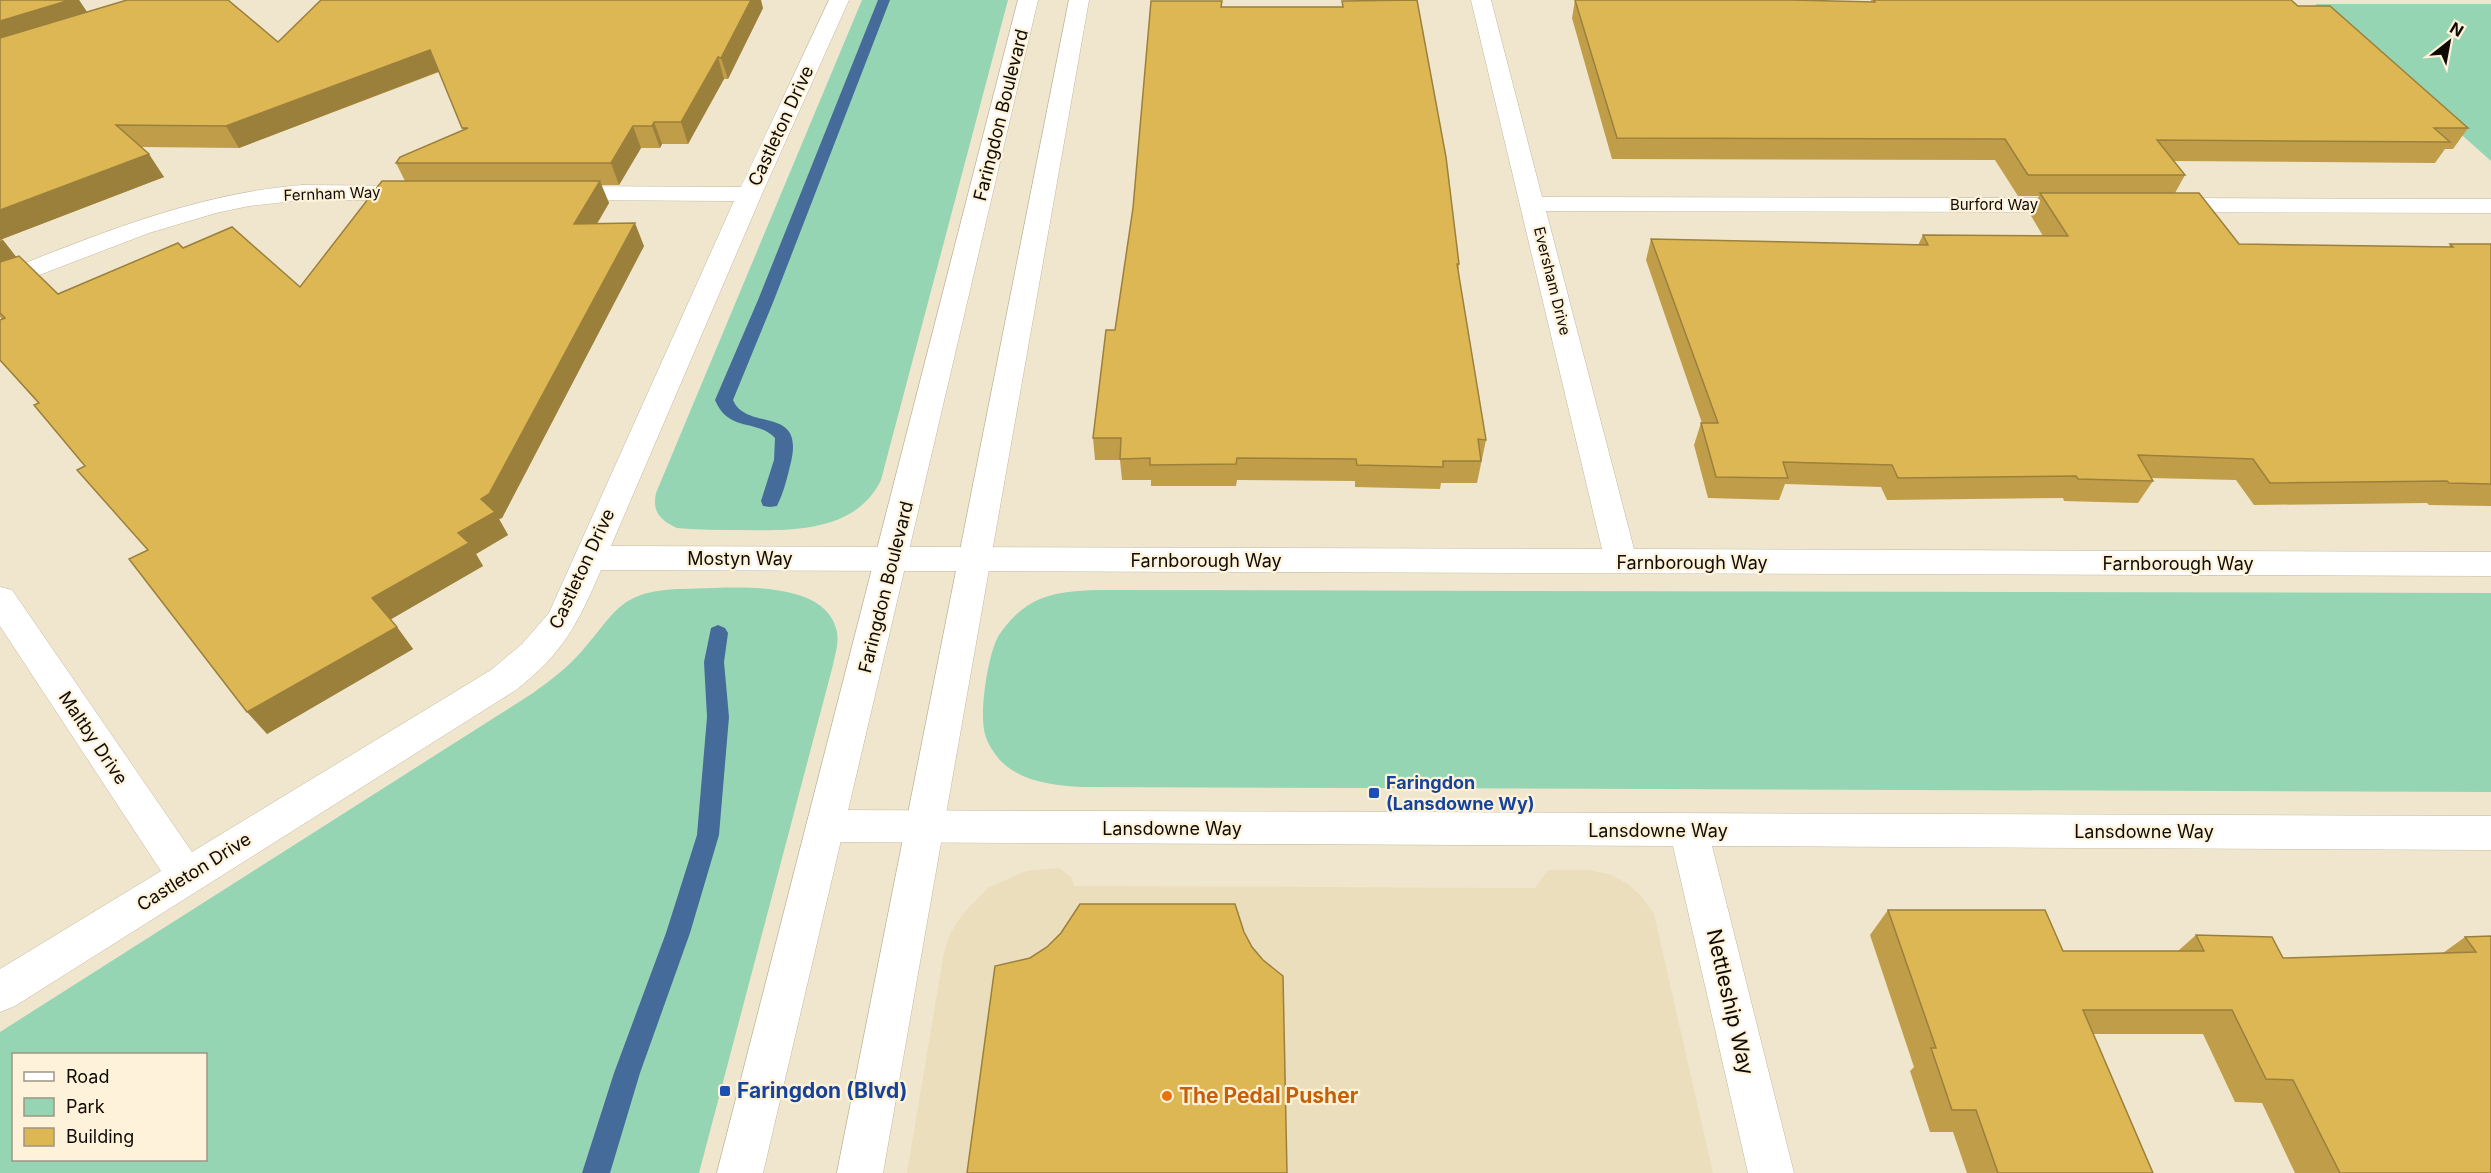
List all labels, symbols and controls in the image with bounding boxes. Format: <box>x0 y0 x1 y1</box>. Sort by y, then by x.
north arrow <box>2419 12 2479 72</box>
text: N <box>2446 17 2467 41</box>
street label: Faringdon Boulevard <box>969 27 1032 203</box>
street label: Castleton Drive <box>743 62 818 189</box>
street label: Fernham Way <box>283 182 381 205</box>
street label: Burford Way <box>1950 195 2039 214</box>
street label: Eversham Drive <box>1530 225 1575 337</box>
street label: Faringdon Boulevard <box>854 499 917 675</box>
street label: Castleton Drive <box>544 505 619 632</box>
street label: Mostyn Way <box>687 548 793 569</box>
street label: Farnborough Way <box>1130 550 1282 571</box>
street label: Farnborough Way <box>1616 552 1768 573</box>
street label: Farnborough Way <box>2102 553 2254 574</box>
street label: Maltby Drive <box>55 687 132 788</box>
place label: Faringdon (Lansdowne Wy) <box>1386 772 1535 814</box>
marker: Faringdon (Lansdowne Wy) <box>1367 786 1381 800</box>
street label: Lansdowne Way <box>1102 818 1242 839</box>
street label: Lansdowne Way <box>1588 820 1728 841</box>
street label: Lansdowne Way <box>2074 821 2214 842</box>
street label: Castleton Drive <box>133 828 255 915</box>
street label: Nettleship Way <box>1702 927 1759 1077</box>
legend <box>12 1053 207 1161</box>
text: Road <box>66 1066 109 1087</box>
place label: Faringdon (Blvd) <box>737 1078 908 1103</box>
place label: The Pedal Pusher <box>1179 1083 1359 1108</box>
marker: Faringdon (Blvd) <box>718 1084 732 1098</box>
marker: The Pedal Pusher <box>1160 1089 1174 1103</box>
text: Park <box>66 1096 105 1117</box>
text: Building <box>66 1126 134 1147</box>

